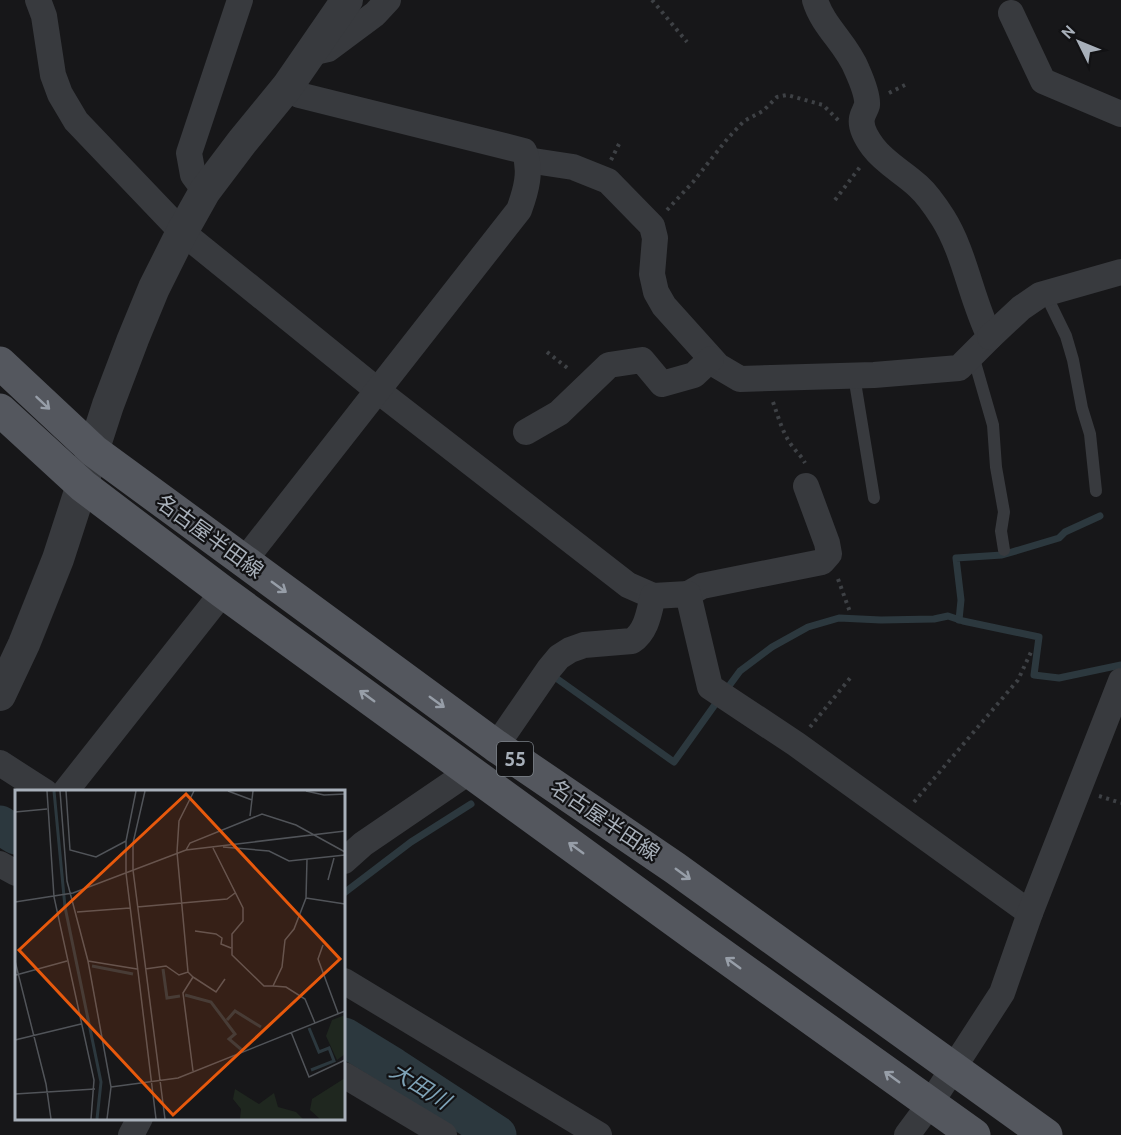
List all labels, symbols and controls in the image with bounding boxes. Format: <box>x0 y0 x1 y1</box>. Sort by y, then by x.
north arrow <box>1049 12 1109 72</box>
text: N <box>1058 21 1079 43</box>
one-way arrow <box>35 396 50 410</box>
street label: 名古屋半田線 <box>152 489 268 583</box>
one-way arrow <box>271 581 287 593</box>
one-way arrow <box>360 690 376 703</box>
one-way arrow <box>428 696 444 708</box>
road number: 55 <box>497 742 533 776</box>
street label: 名古屋半田線 <box>546 774 664 866</box>
inset map <box>15 790 345 1120</box>
one-way arrow <box>568 842 584 854</box>
one-way arrow <box>674 867 690 880</box>
one-way arrow <box>726 957 742 969</box>
water label: 大田川 <box>385 1057 457 1116</box>
one-way arrow <box>884 1071 900 1083</box>

